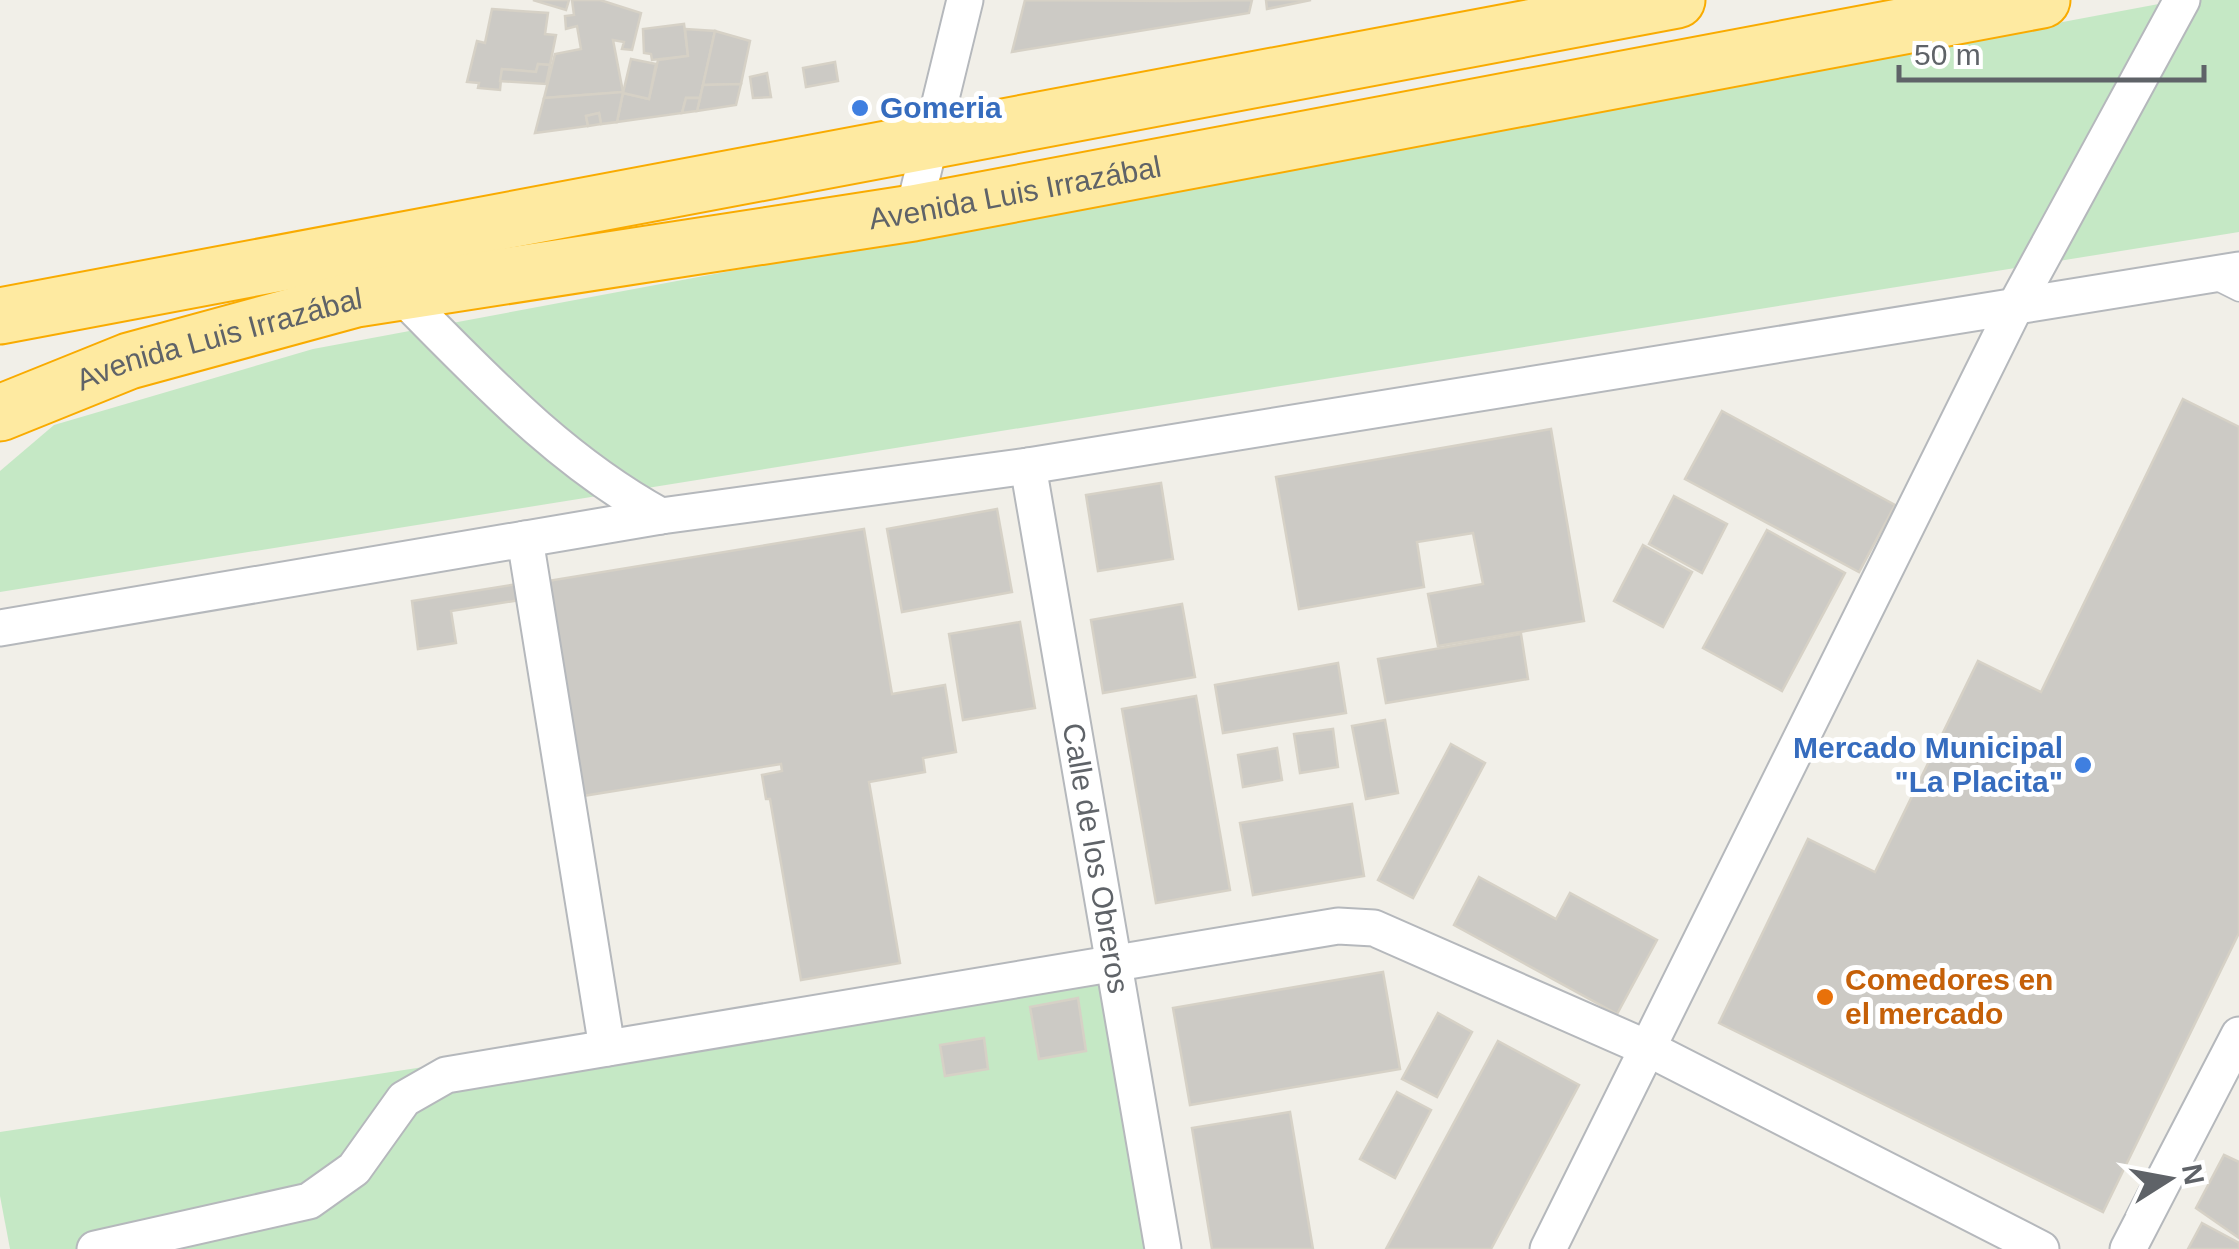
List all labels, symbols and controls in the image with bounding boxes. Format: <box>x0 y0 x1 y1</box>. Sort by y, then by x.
scale bar <box>1899 20 2204 82</box>
text: 50 m <box>1914 38 1981 71</box>
place label: Gomeria <box>880 91 1002 124</box>
marker: Gomeria <box>849 97 871 119</box>
street label: Avenida Luis Irrazábal <box>867 150 1164 236</box>
street label: Avenida Luis Irrazábal <box>71 281 364 397</box>
street label: Calle de los Obreros <box>1057 721 1136 996</box>
place label: Mercado Municipal "La Placita" <box>1793 731 2063 798</box>
marker: Mercado Municipal "La Placita" <box>2072 754 2094 776</box>
place label: Comedores en el mercado <box>1845 963 2053 1030</box>
marker: Comedores en el mercado <box>1814 986 1836 1008</box>
north arrow <box>2119 1129 2219 1229</box>
text: N <box>2176 1161 2210 1187</box>

